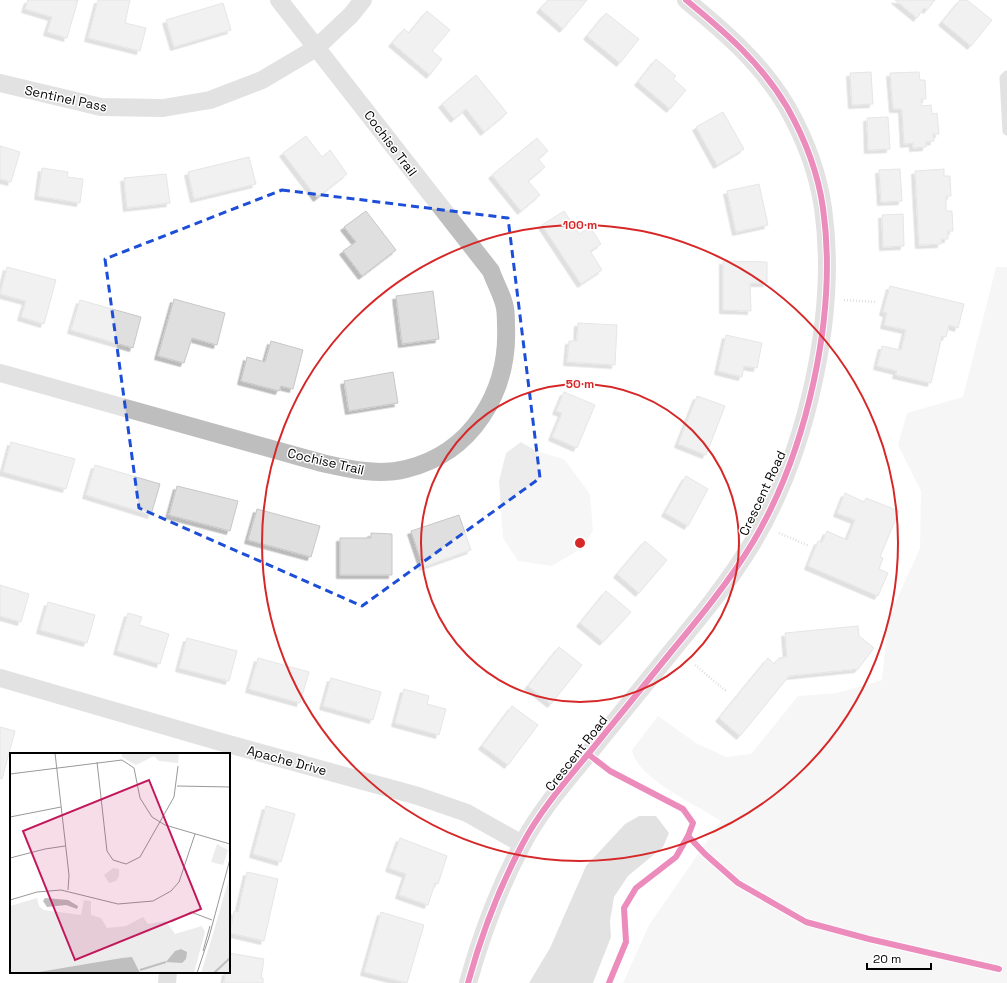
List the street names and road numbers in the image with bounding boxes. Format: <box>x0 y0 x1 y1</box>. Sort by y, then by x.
street label: Sentinel Pass <box>23 81 109 116</box>
street label: Cochise Trail <box>360 107 421 180</box>
street label: Cochise Trail <box>286 444 366 479</box>
street label: Crescent Road <box>735 448 790 539</box>
street label: Crescent Road <box>541 712 611 795</box>
street label: Apache Drive <box>245 742 329 779</box>

